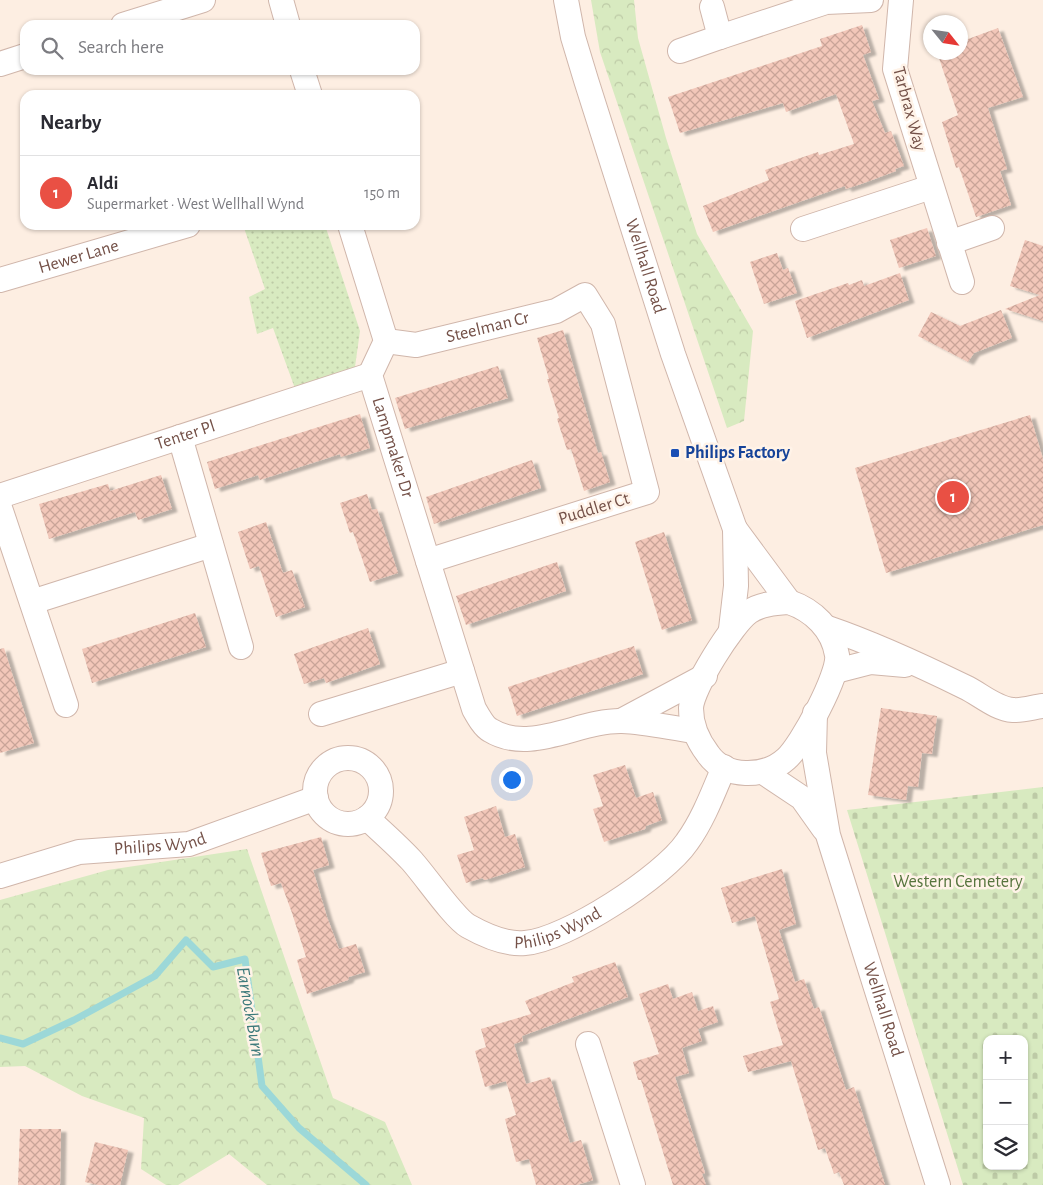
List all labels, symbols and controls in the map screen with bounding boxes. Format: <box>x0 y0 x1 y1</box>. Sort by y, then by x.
north arrow <box>923 15 968 60</box>
search box <box>20 20 420 75</box>
icon: search <box>38 34 66 62</box>
text: Search here <box>78 38 164 57</box>
street label: Tarbrax Way <box>889 65 929 153</box>
text: Nearby <box>40 112 101 133</box>
text: Aldi <box>87 174 119 193</box>
text: 1 <box>53 185 59 201</box>
text: 150 m <box>364 185 400 201</box>
text: Supermarket · West Wellhall Wynd <box>87 196 304 212</box>
street label: Wellhall Road <box>622 217 669 316</box>
street label: Hewer Lane <box>37 237 121 277</box>
street label: Steelman Cr <box>444 309 531 346</box>
street label: Lampmaker Dr <box>368 395 417 500</box>
street label: Tenter Pl <box>153 417 217 454</box>
place label: Philips Factory <box>685 444 791 462</box>
marker: Philips Factory <box>669 447 681 459</box>
pin: 1 <box>937 478 969 516</box>
street label: Puddler Ct <box>556 490 632 528</box>
your location <box>499 767 525 793</box>
street label: Philips Wynd <box>113 830 209 858</box>
park label: Western Cemetery <box>893 873 1023 891</box>
street label: Philips Wynd <box>514 904 604 952</box>
street label: Wellhall Road <box>860 960 906 1059</box>
water label: Earnock Burn <box>233 965 267 1059</box>
map controls <box>983 1035 1028 1170</box>
button: + <box>983 1035 1028 1080</box>
button: − <box>983 1080 1028 1125</box>
button: layers <box>983 1125 1028 1170</box>

